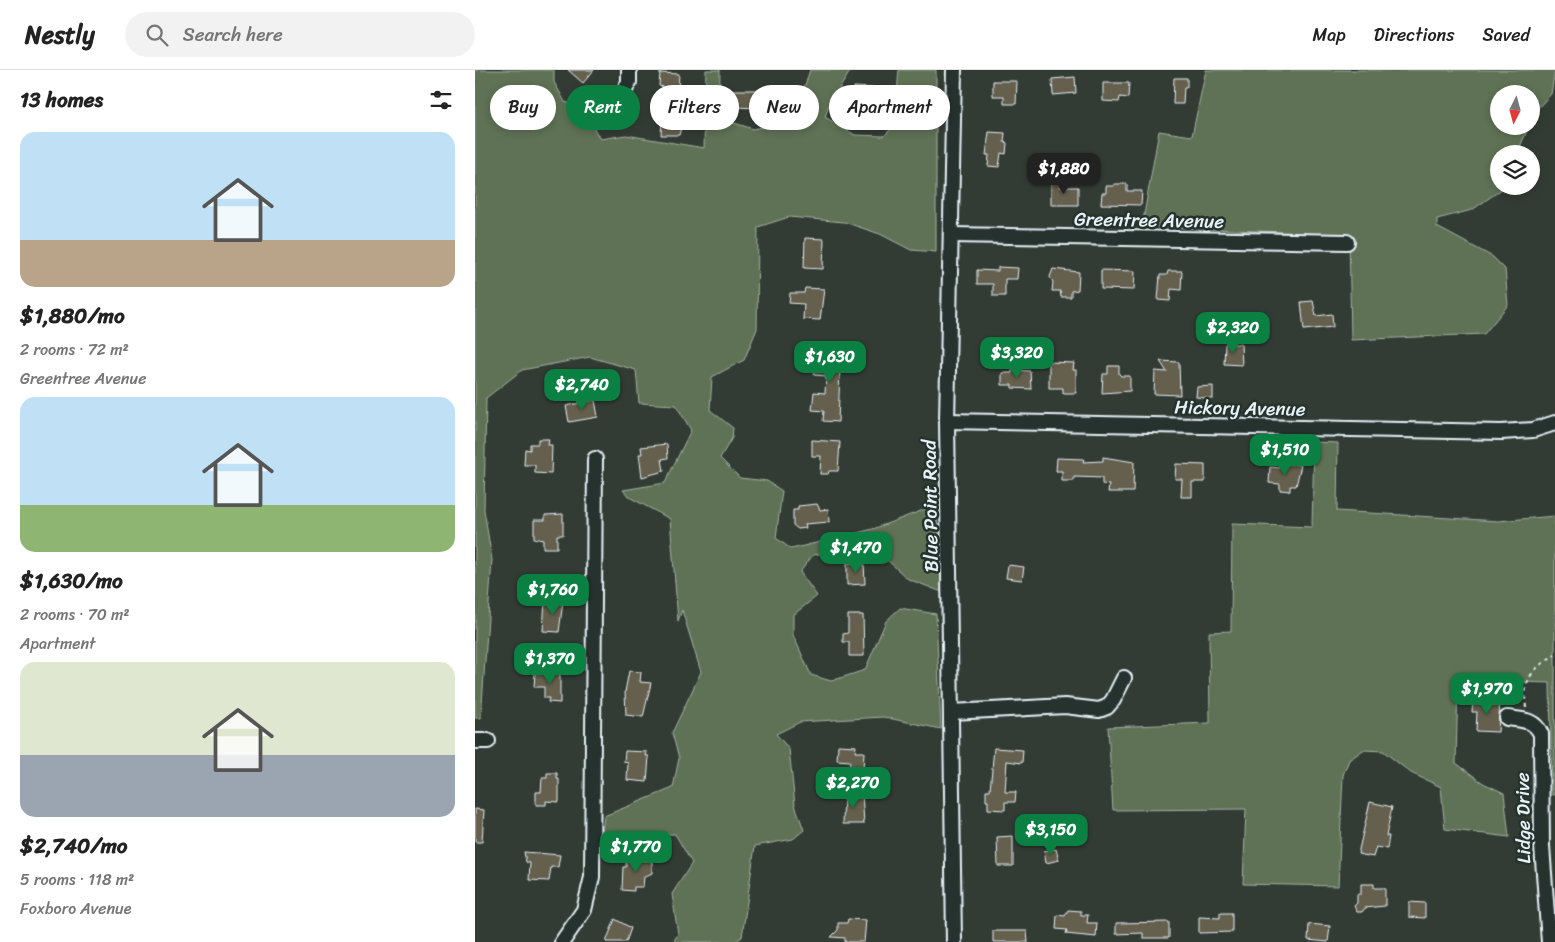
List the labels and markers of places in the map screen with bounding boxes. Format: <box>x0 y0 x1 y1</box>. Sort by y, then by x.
pin: $1,880 <box>1023 152 1105 195</box>
pin: $2,320 <box>1192 312 1274 354</box>
pin: $3,320 <box>976 336 1058 379</box>
pin: $1,630 <box>789 340 871 383</box>
pin: $2,740 <box>541 368 623 411</box>
pin: $1,510 <box>1244 434 1326 476</box>
pin: $1,470 <box>815 532 897 574</box>
pin: $1,760 <box>512 574 594 616</box>
pin: $1,370 <box>509 642 591 685</box>
pin: $1,970 <box>1446 672 1528 715</box>
pin: $2,270 <box>812 766 894 809</box>
pin: $3,150 <box>1010 814 1092 856</box>
pin: $1,770 <box>595 830 677 873</box>

